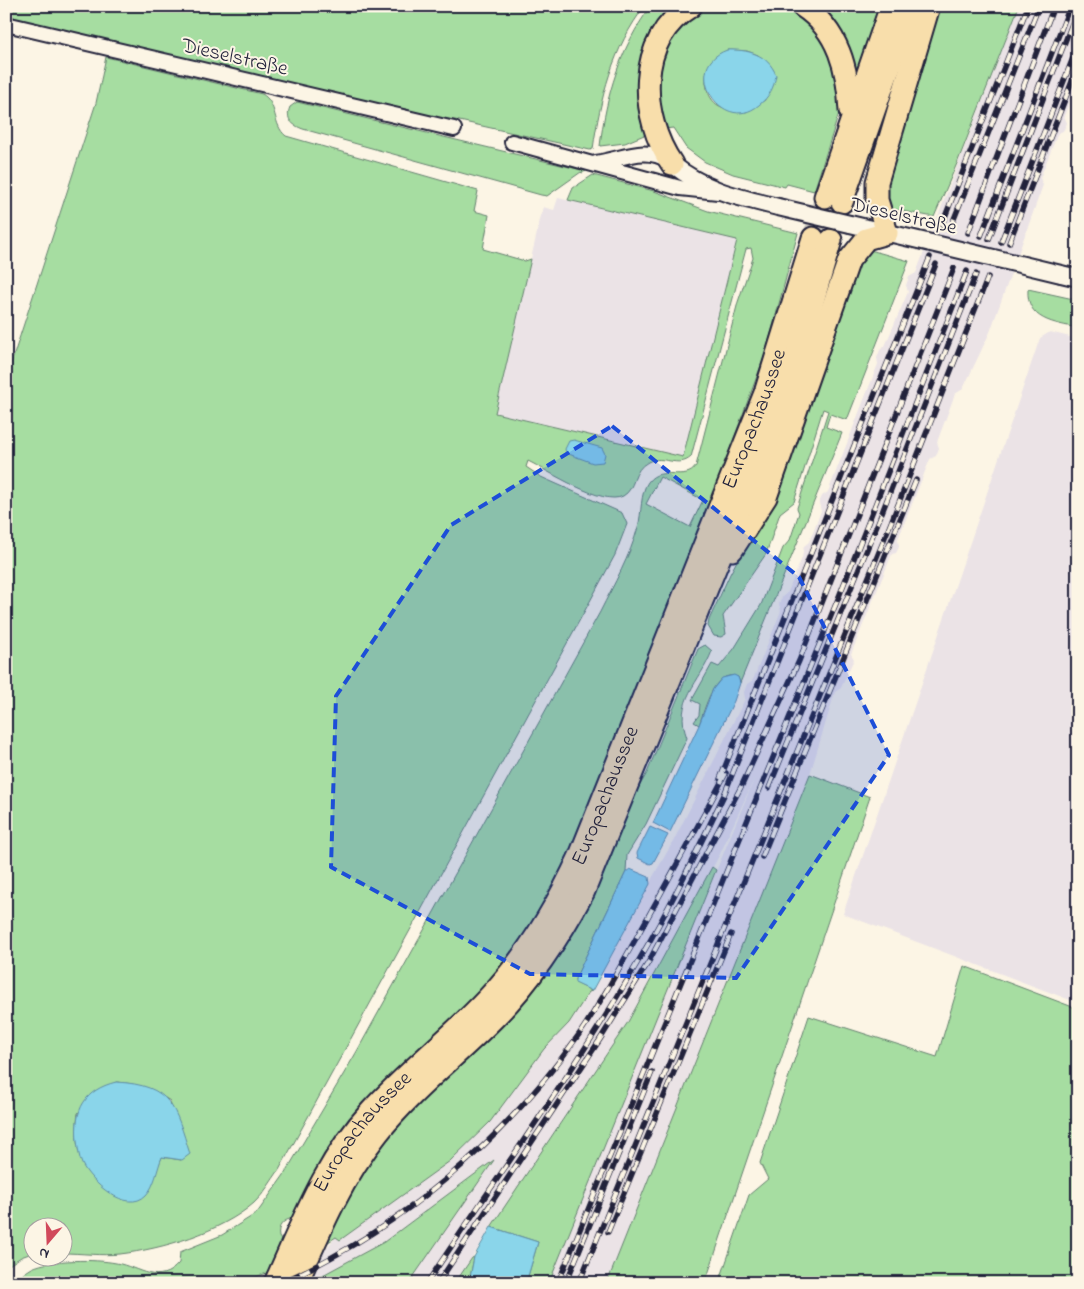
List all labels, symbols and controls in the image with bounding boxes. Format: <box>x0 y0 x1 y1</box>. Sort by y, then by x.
street label: Dieselstraße <box>177 31 291 85</box>
street label: Dieselstraße <box>846 190 960 244</box>
street label: Europachaussee <box>715 345 795 494</box>
street label: Europachaussee <box>565 721 648 871</box>
street label: Europachaussee <box>306 1064 420 1198</box>
north arrow <box>22 1216 72 1266</box>
text: N <box>36 1241 52 1264</box>

